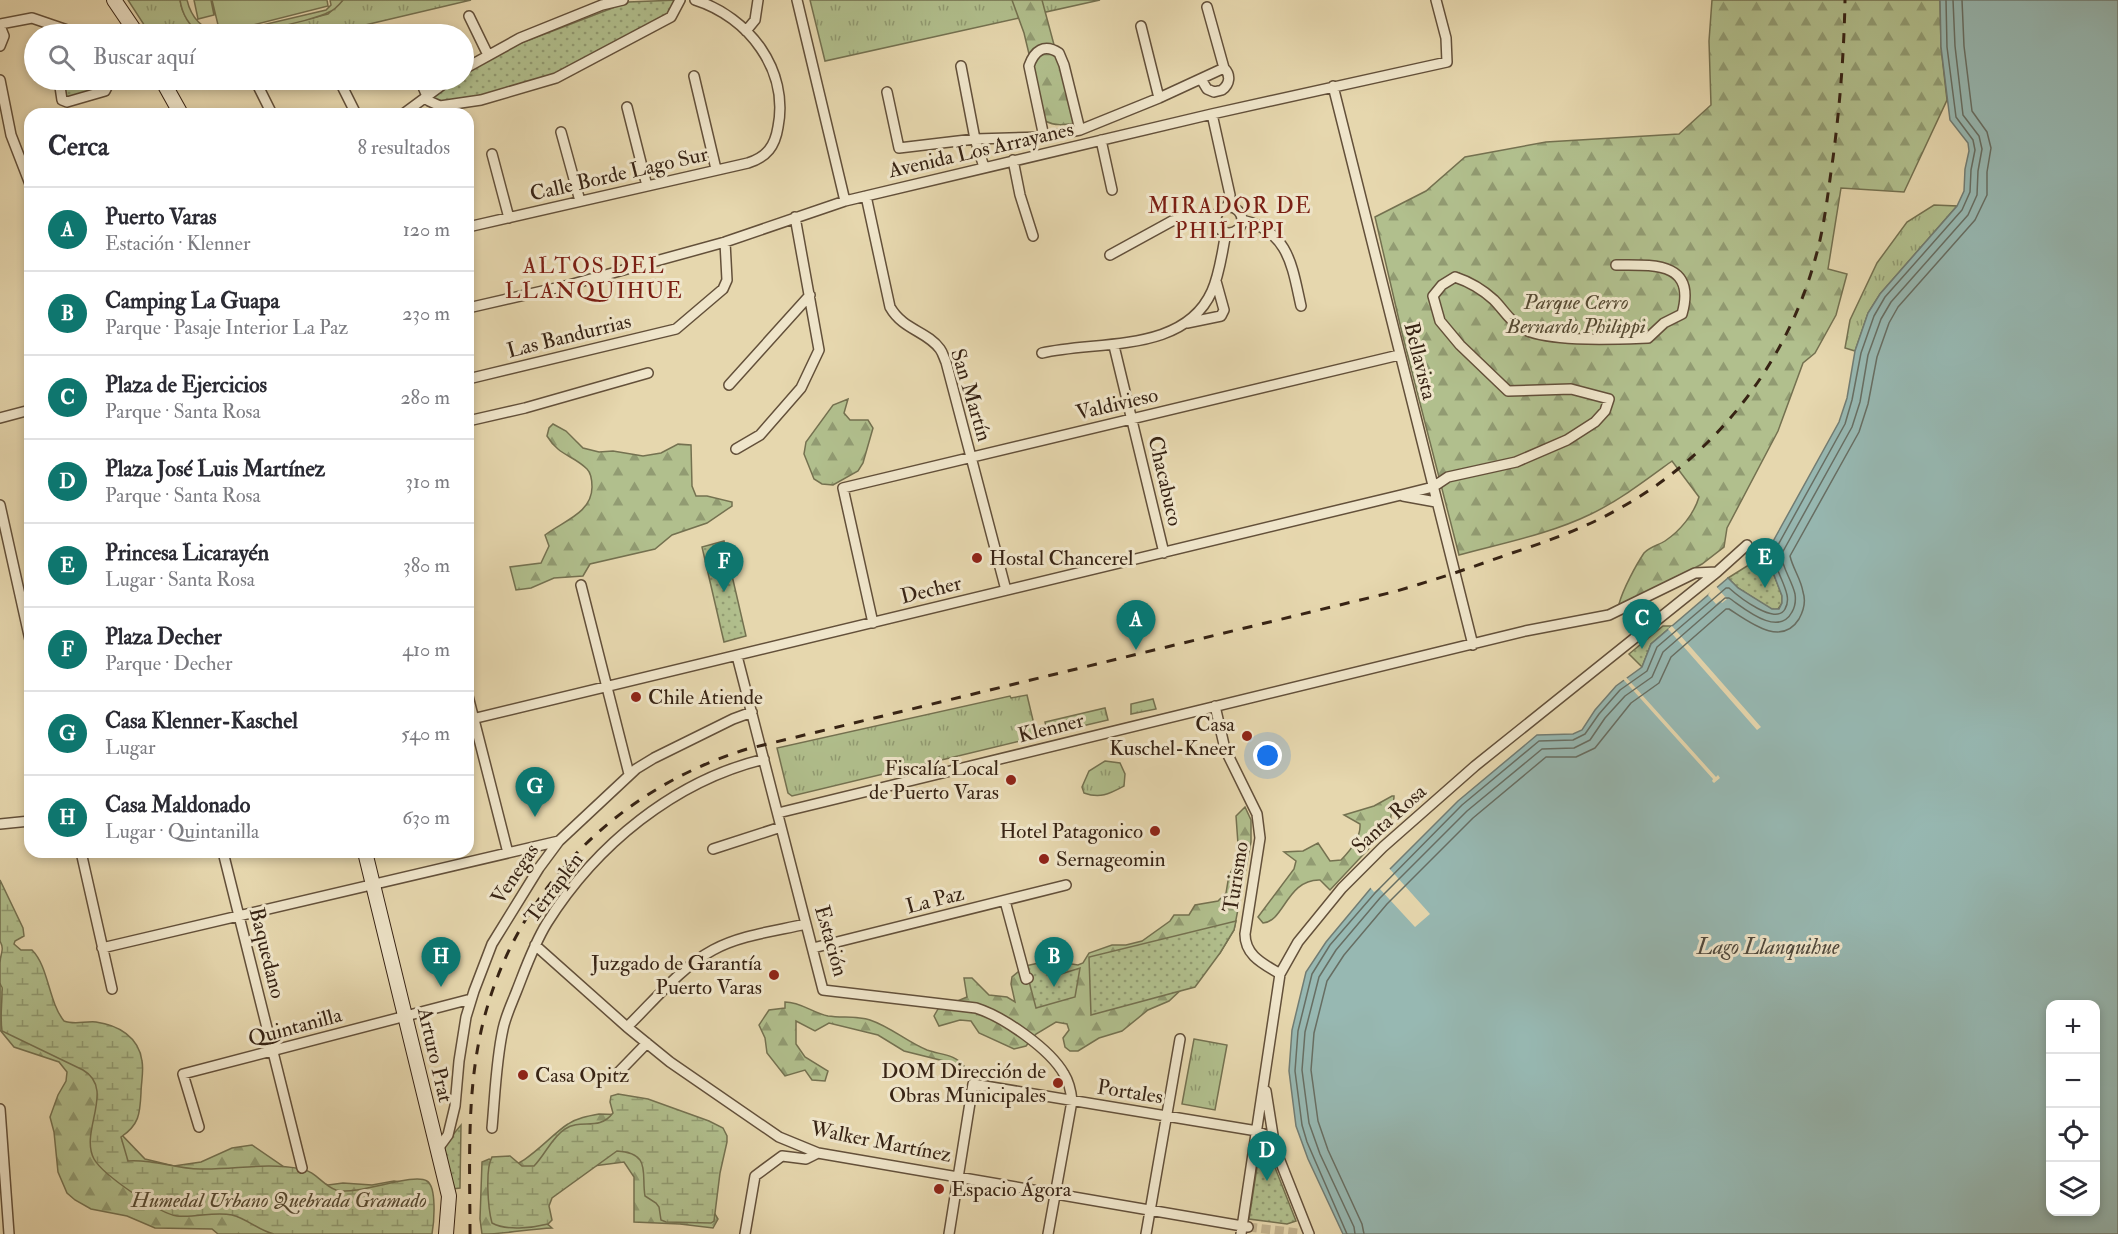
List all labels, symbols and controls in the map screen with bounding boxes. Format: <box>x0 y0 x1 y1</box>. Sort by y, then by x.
search box <box>24 24 474 90</box>
icon: search <box>45 41 78 74</box>
text: Buscar aquí <box>93 43 195 71</box>
street label: Avenida Los Arrayanes <box>885 116 1076 185</box>
text: Cerca <box>48 131 109 163</box>
text: 8 resultados <box>357 135 450 160</box>
street label: Calle Borde Lago Sur <box>527 140 711 208</box>
district label: MIRADOR DE PHILIPPI <box>1148 192 1312 245</box>
text: Puerto Varas <box>105 203 216 231</box>
text: A <box>61 217 74 242</box>
text: 120 m <box>403 217 450 242</box>
text: Estación · Klenner <box>105 231 250 256</box>
district label: ALTOS DEL LLANQUIHUE <box>505 252 683 305</box>
text: Camping La Guapa <box>105 287 279 315</box>
park label: Parque Cerro Bernardo Philippi <box>1505 289 1646 340</box>
text: B <box>61 301 74 326</box>
text: 230 m <box>402 301 450 326</box>
street label: Las Bandurrias <box>504 308 634 364</box>
text: Parque · Pasaje Interior La Paz <box>105 315 348 340</box>
street label: Bellavista <box>1397 319 1443 403</box>
street label: San Martín <box>944 345 998 445</box>
text: Plaza de Ejercicios <box>105 371 267 399</box>
street label: Valdivieso <box>1073 381 1161 427</box>
text: C <box>60 385 75 410</box>
text: 280 m <box>400 385 450 410</box>
text: Parque · Santa Rosa <box>105 399 261 424</box>
street label: Chacabuco <box>1142 433 1188 529</box>
text: Plaza José Luis Martínez <box>105 455 325 483</box>
text: D <box>59 469 76 494</box>
text: 310 m <box>405 469 450 494</box>
text: Parque · Santa Rosa <box>105 483 261 508</box>
pin: E <box>1746 538 1784 588</box>
text: Princesa Licarayén <box>105 539 269 567</box>
pin: F <box>704 542 744 592</box>
place label: Hostal Chancerel <box>989 545 1134 572</box>
marker: Hostal Chancerel <box>970 551 984 565</box>
text: E <box>60 553 75 578</box>
text: 380 m <box>403 553 450 578</box>
text: Lugar · Santa Rosa <box>105 567 255 592</box>
street label: Decher <box>898 569 964 611</box>
pin: A <box>1116 600 1156 650</box>
pin: C <box>1622 600 1662 649</box>
text: Plaza Decher <box>105 623 222 651</box>
text: F <box>61 637 74 662</box>
text: 410 m <box>402 637 450 662</box>
text: Parque · Decher <box>105 651 232 676</box>
place label: Chile Atiende <box>648 684 763 711</box>
marker: Chile Atiende <box>629 690 643 704</box>
text: Casa Klenner-Kaschel <box>105 707 298 735</box>
street label: Klenner <box>1015 707 1087 749</box>
place label: Casa Kuschel-Kneer <box>1109 711 1235 762</box>
text: G <box>59 721 76 746</box>
text: 540 m <box>401 721 450 746</box>
marker: Casa Kuschel-Kneer <box>1240 729 1254 743</box>
text: Lugar <box>105 735 155 760</box>
your location <box>1253 741 1282 770</box>
place label: Fiscalía Local de Puerto Varas <box>869 755 1000 806</box>
pin: G <box>516 768 554 817</box>
marker: Fiscalía Local de Puerto Varas <box>1004 773 1018 787</box>
street label: Santa Rosa <box>1346 778 1432 860</box>
text: Casa Maldonado <box>105 791 250 819</box>
text: H <box>59 805 76 830</box>
text: 630 m <box>402 805 450 830</box>
place label: Hotel Patagonico <box>999 818 1143 845</box>
text: Lugar · Quintanilla <box>105 819 259 844</box>
marker: Hotel Patagonico <box>1148 824 1162 838</box>
street label: Venegas <box>485 838 545 910</box>
street label: Turismo <box>1217 840 1255 914</box>
place label: Sernageomin <box>1056 846 1166 873</box>
street label: Terraplén <box>519 847 589 929</box>
marker: Sernageomin <box>1037 852 1051 866</box>
street label: La Paz <box>903 880 967 920</box>
street label: Estación <box>808 902 854 980</box>
street label: Baquedano <box>243 905 291 1001</box>
water label: Lago Llanquihue <box>1696 933 1840 961</box>
pin: H <box>422 938 460 987</box>
pin: B <box>1034 938 1074 987</box>
place label: Juzgado de Garantía Puerto Varas <box>590 950 762 1001</box>
marker: Juzgado de Garantía Puerto Varas <box>767 968 781 982</box>
map controls <box>2046 1000 2100 1216</box>
button: + <box>2046 1000 2100 1054</box>
street label: Quintanilla <box>245 1001 345 1052</box>
street label: Arturo Prat <box>411 1004 459 1105</box>
button: − <box>2046 1054 2100 1108</box>
place label: DOM Dirección de Obras Municipales <box>881 1058 1046 1109</box>
place label: Casa Opitz <box>535 1062 629 1089</box>
marker: Casa Opitz <box>516 1068 530 1082</box>
street label: Portales <box>1095 1073 1165 1111</box>
marker: DOM Dirección de Obras Municipales <box>1051 1076 1065 1090</box>
button: locate <box>2046 1108 2100 1162</box>
street label: Walker Martínez <box>807 1115 954 1169</box>
pin: D <box>1248 1132 1286 1181</box>
button: layers <box>2046 1162 2100 1216</box>
place label: Espacio Ágora <box>951 1176 1072 1203</box>
marker: Espacio Ágora <box>932 1182 946 1196</box>
park label: Humedal Urbano Quebrada Gramado <box>130 1187 427 1214</box>

